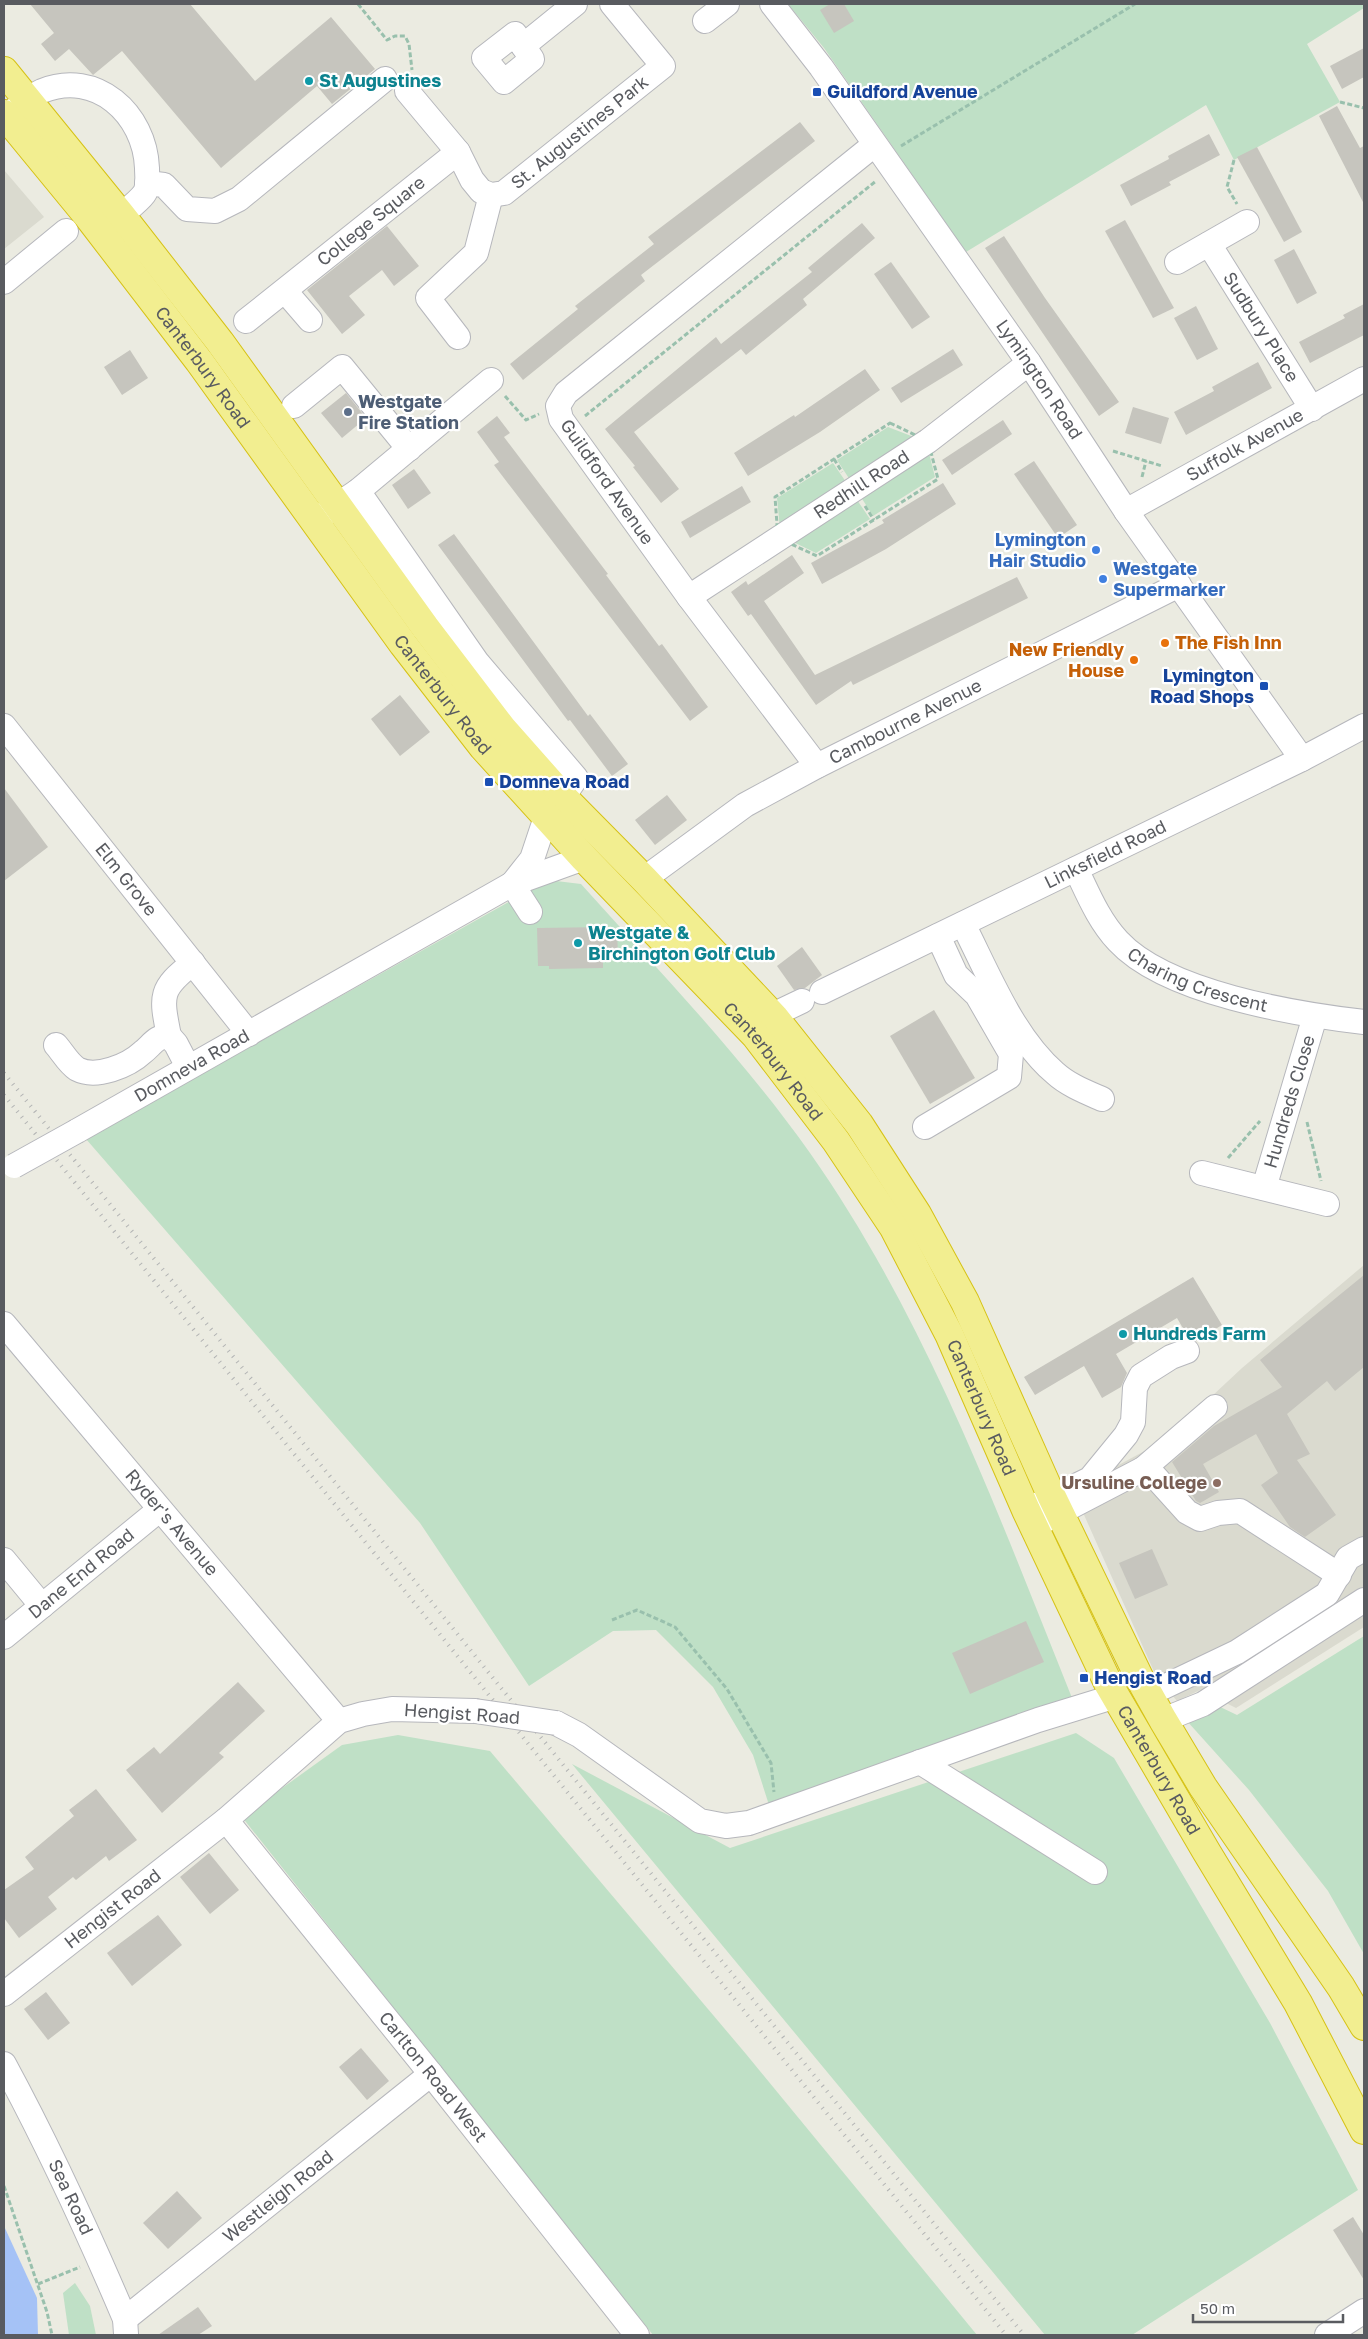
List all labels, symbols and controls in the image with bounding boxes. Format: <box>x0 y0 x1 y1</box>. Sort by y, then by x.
place label: St Augustines <box>319 69 441 91</box>
street label: St. Augustines Park <box>506 70 652 193</box>
marker: St Augustines <box>303 75 315 87</box>
place label: Guildford Avenue <box>827 80 978 102</box>
marker: Guildford Avenue <box>811 86 823 98</box>
street label: College Square <box>312 171 429 270</box>
street label: Sudbury Place <box>1219 267 1304 386</box>
street label: Canterbury Road <box>151 301 256 432</box>
street label: Lymington Road <box>992 315 1088 443</box>
place label: Westgate Fire Station <box>358 390 459 433</box>
street label: Suffolk Avenue <box>1182 403 1307 485</box>
marker: Westgate Fire Station <box>342 406 354 418</box>
street label: Guildford Avenue <box>556 414 659 548</box>
street label: Redhill Road <box>809 444 913 523</box>
place label: Lymington Hair Studio <box>989 528 1086 571</box>
marker: Lymington Hair Studio <box>1090 544 1102 556</box>
place label: Westgate Supermarker <box>1113 557 1225 600</box>
marker: Westgate Supermarker <box>1097 573 1109 585</box>
street label: Canterbury Road <box>390 630 497 759</box>
place label: The Fish Inn <box>1175 631 1282 653</box>
marker: The Fish Inn <box>1159 637 1171 649</box>
place label: New Friendly House <box>1009 638 1124 681</box>
marker: New Friendly House <box>1128 654 1140 666</box>
place label: Lymington Road Shops <box>1150 664 1254 707</box>
street label: Cambourne Avenue <box>825 674 985 768</box>
marker: Lymington Road Shops <box>1258 680 1270 692</box>
place label: Domneva Road <box>499 770 629 792</box>
marker: Domneva Road <box>483 776 495 788</box>
street label: Linksfield Road <box>1040 815 1170 892</box>
street label: Elm Grove <box>91 838 163 920</box>
place label: Westgate & Birchington Golf Club <box>588 921 775 964</box>
marker: Westgate & Birchington Golf Club <box>572 937 584 949</box>
street label: Charing Crescent <box>1123 942 1270 1016</box>
street label: Canterbury Road <box>719 997 828 1124</box>
street label: Domneva Road <box>130 1024 253 1106</box>
street label: Hundreds Close <box>1258 1032 1319 1171</box>
place label: Hundreds Farm <box>1133 1322 1266 1344</box>
marker: Hundreds Farm <box>1117 1328 1129 1340</box>
street label: Canterbury Road <box>943 1336 1022 1479</box>
street label: Ryder's Avenue <box>121 1464 224 1580</box>
place label: Ursuline College <box>1061 1471 1207 1493</box>
marker: Ursuline College <box>1211 1477 1223 1489</box>
street label: Dane End Road <box>23 1523 138 1623</box>
place label: Hengist Road <box>1094 1666 1211 1688</box>
marker: Hengist Road <box>1078 1672 1090 1684</box>
street label: Hengist Road <box>403 1698 521 1728</box>
street label: Canterbury Road <box>1113 1701 1206 1838</box>
street label: Hengist Road <box>59 1863 165 1953</box>
street label: Carlton Road West <box>375 2007 492 2146</box>
street label: Westleigh Road <box>218 2145 337 2247</box>
street label: Sea Road <box>44 2155 99 2238</box>
scale bar <box>1193 2292 1343 2324</box>
text: 50 m <box>1200 2299 1235 2317</box>

